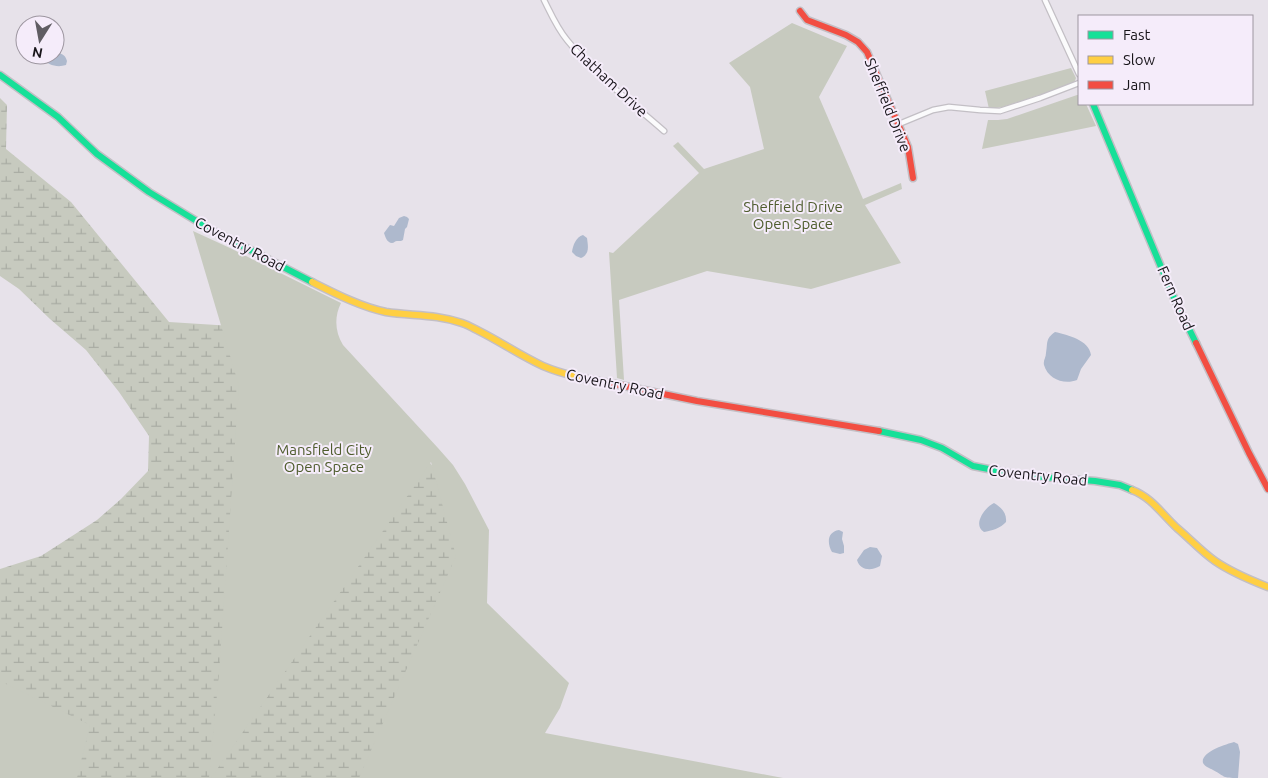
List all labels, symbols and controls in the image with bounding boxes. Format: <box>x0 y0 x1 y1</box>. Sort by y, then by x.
north arrow <box>15 15 65 65</box>
legend <box>1078 15 1253 105</box>
text: Fast <box>1123 26 1151 43</box>
street label: Chatham Drive <box>567 40 651 120</box>
text: N <box>31 44 44 62</box>
text: Slow <box>1123 51 1156 68</box>
street label: Sheffield Drive <box>861 56 915 154</box>
text: Jam <box>1123 76 1151 93</box>
park label: Sheffield Drive Open Space <box>743 198 843 232</box>
street label: Coventry Road <box>192 213 288 275</box>
street label: Fern Road <box>1154 263 1198 333</box>
street label: Coventry Road <box>565 365 665 403</box>
park label: Mansfield City Open Space <box>276 441 372 475</box>
street label: Coventry Road <box>988 461 1088 489</box>

